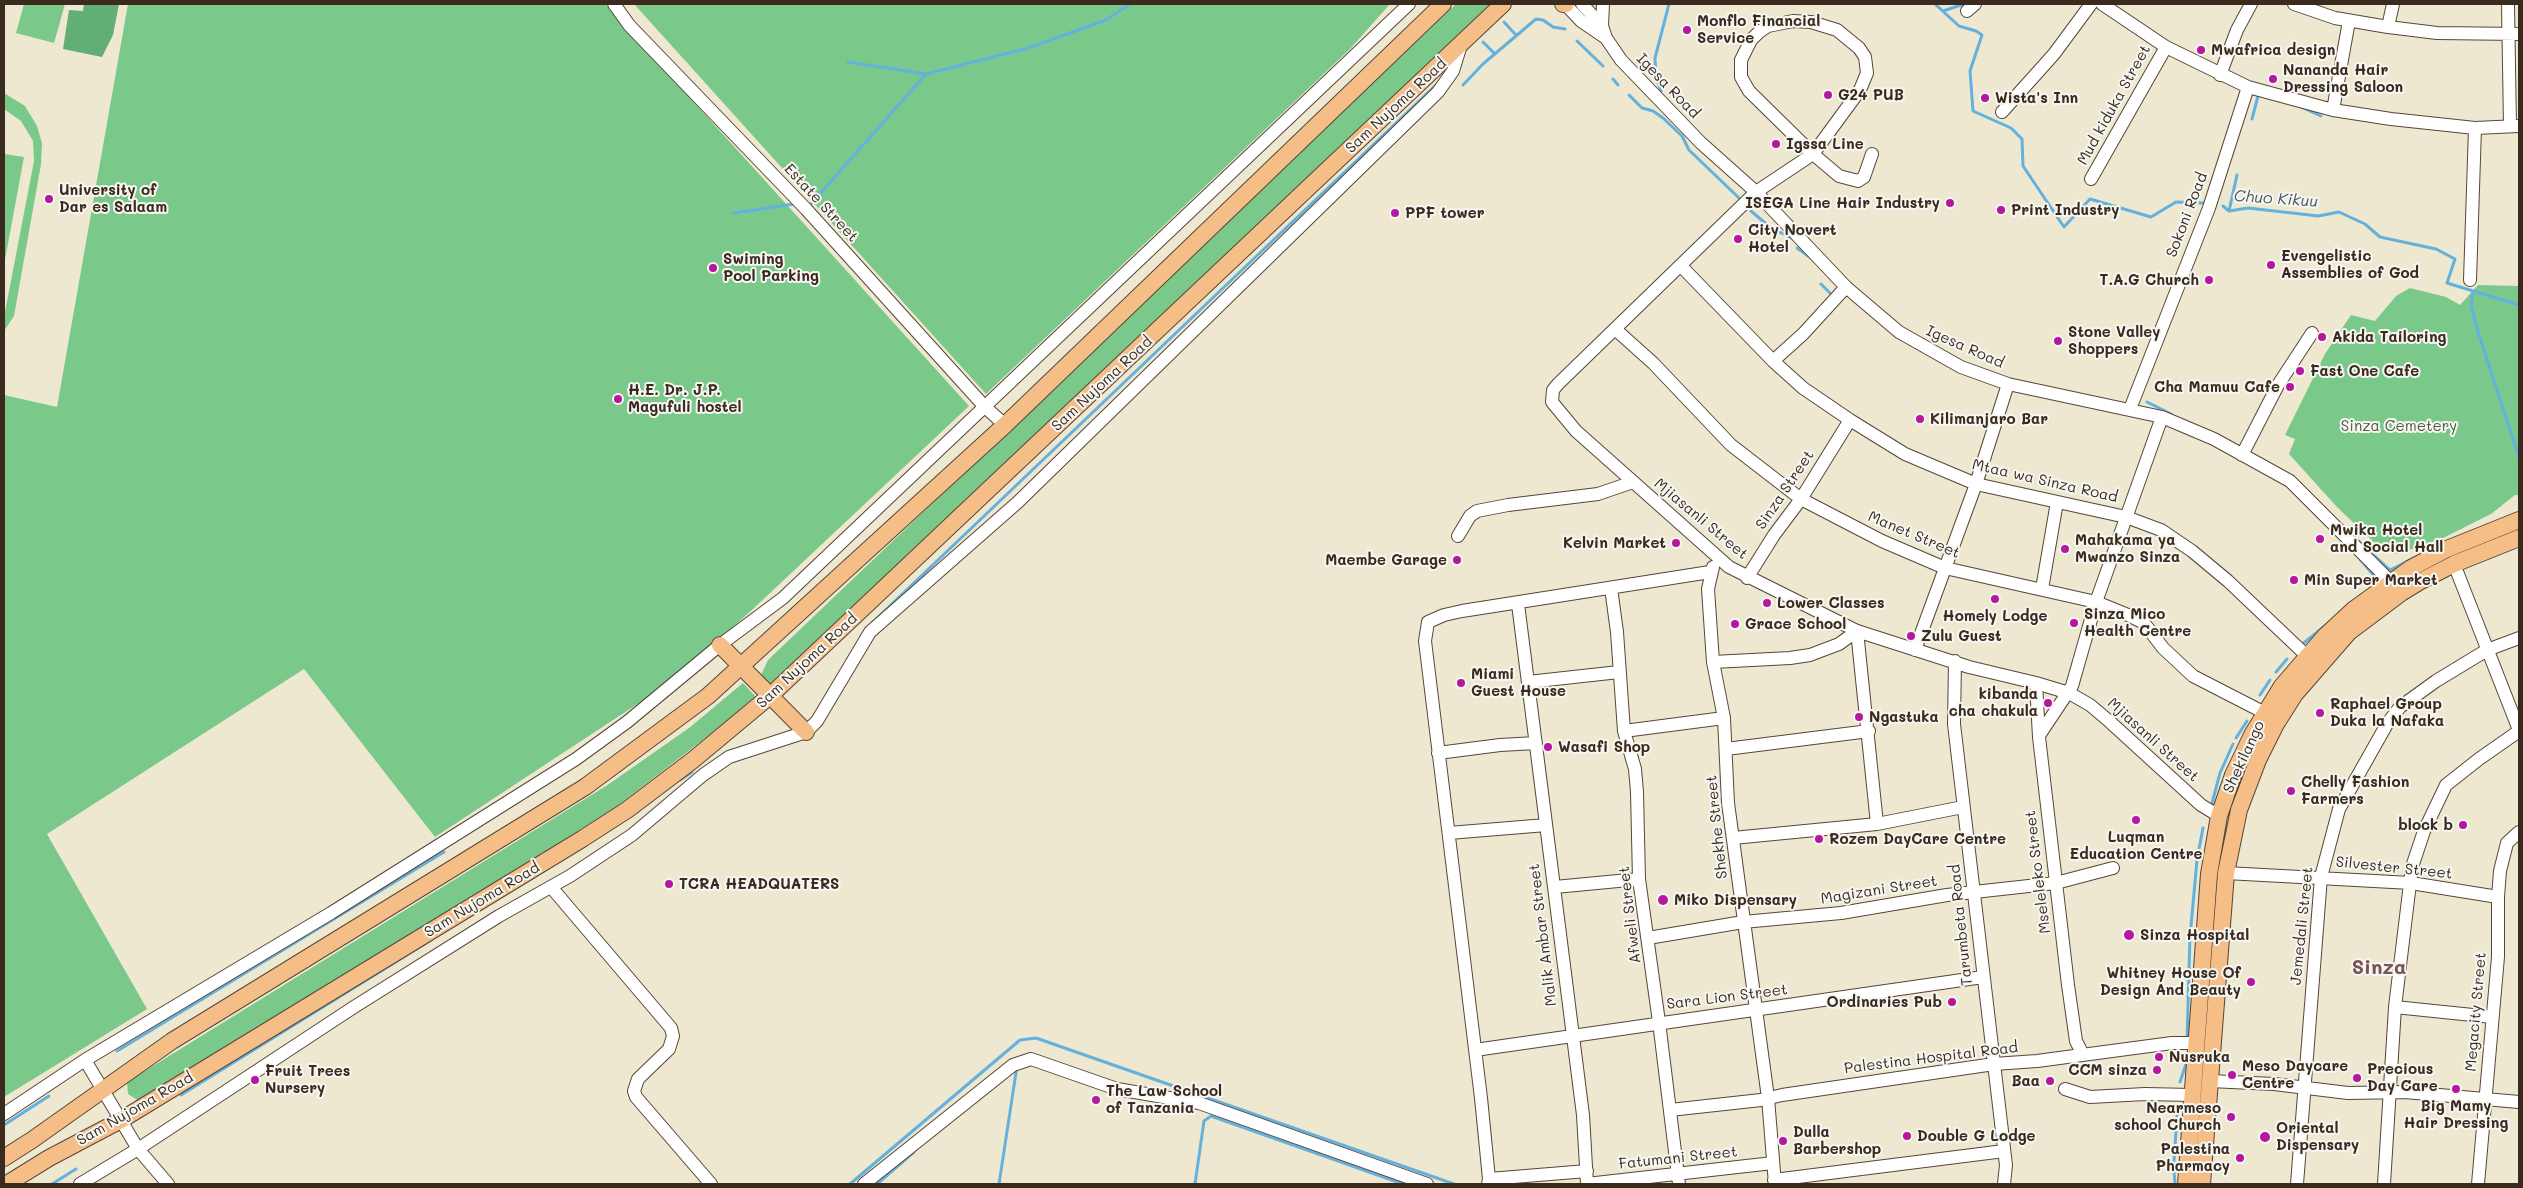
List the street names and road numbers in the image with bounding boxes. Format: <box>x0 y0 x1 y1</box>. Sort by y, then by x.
street label: Mud kiduka Street <box>2074 42 2154 168</box>
street label: Igesa Road <box>1633 50 1703 122</box>
street label: Sam Nujoma Road <box>1342 55 1450 157</box>
street label: Estate Street <box>780 160 862 246</box>
street label: Sokoni Road <box>2163 170 2211 260</box>
street label: Igesa Road <box>1923 322 2007 372</box>
street label: Sam Nujoma Road <box>1048 333 1156 435</box>
street label: Sinza Street <box>1752 447 1818 533</box>
street label: Mtaa wa Sinza Road <box>1970 455 2120 507</box>
street label: Mjiasanli Street <box>1650 475 1752 563</box>
street label: Manet Street <box>1865 508 1963 562</box>
street label: Sam Nujoma Road <box>753 610 861 712</box>
street label: Mjiasanli Street <box>2104 694 2202 786</box>
street label: Shekilango <box>2219 718 2269 796</box>
street label: Shekhe Street <box>1703 774 1731 880</box>
street label: Mseleleko Street <box>2022 809 2054 935</box>
street label: Silvester Street <box>2335 853 2453 883</box>
street label: Sam Nujoma Road <box>421 858 543 942</box>
street label: Malik Ambar Street <box>1525 863 1561 1007</box>
street label: Tarumbeta Road <box>1946 863 1976 987</box>
street label: Afweli Street <box>1615 865 1645 965</box>
street label: Jemedali Street <box>2287 866 2317 986</box>
street label: Magizani Street <box>1819 872 1939 908</box>
street label: Megacity Street <box>2462 952 2490 1072</box>
street label: Sara Lion Street <box>1666 981 1788 1013</box>
street label: Palestina Hospital Road <box>1843 1038 2019 1078</box>
street label: Sam Nujoma Road <box>74 1068 196 1150</box>
street label: Fatumani Street <box>1618 1143 1738 1173</box>

